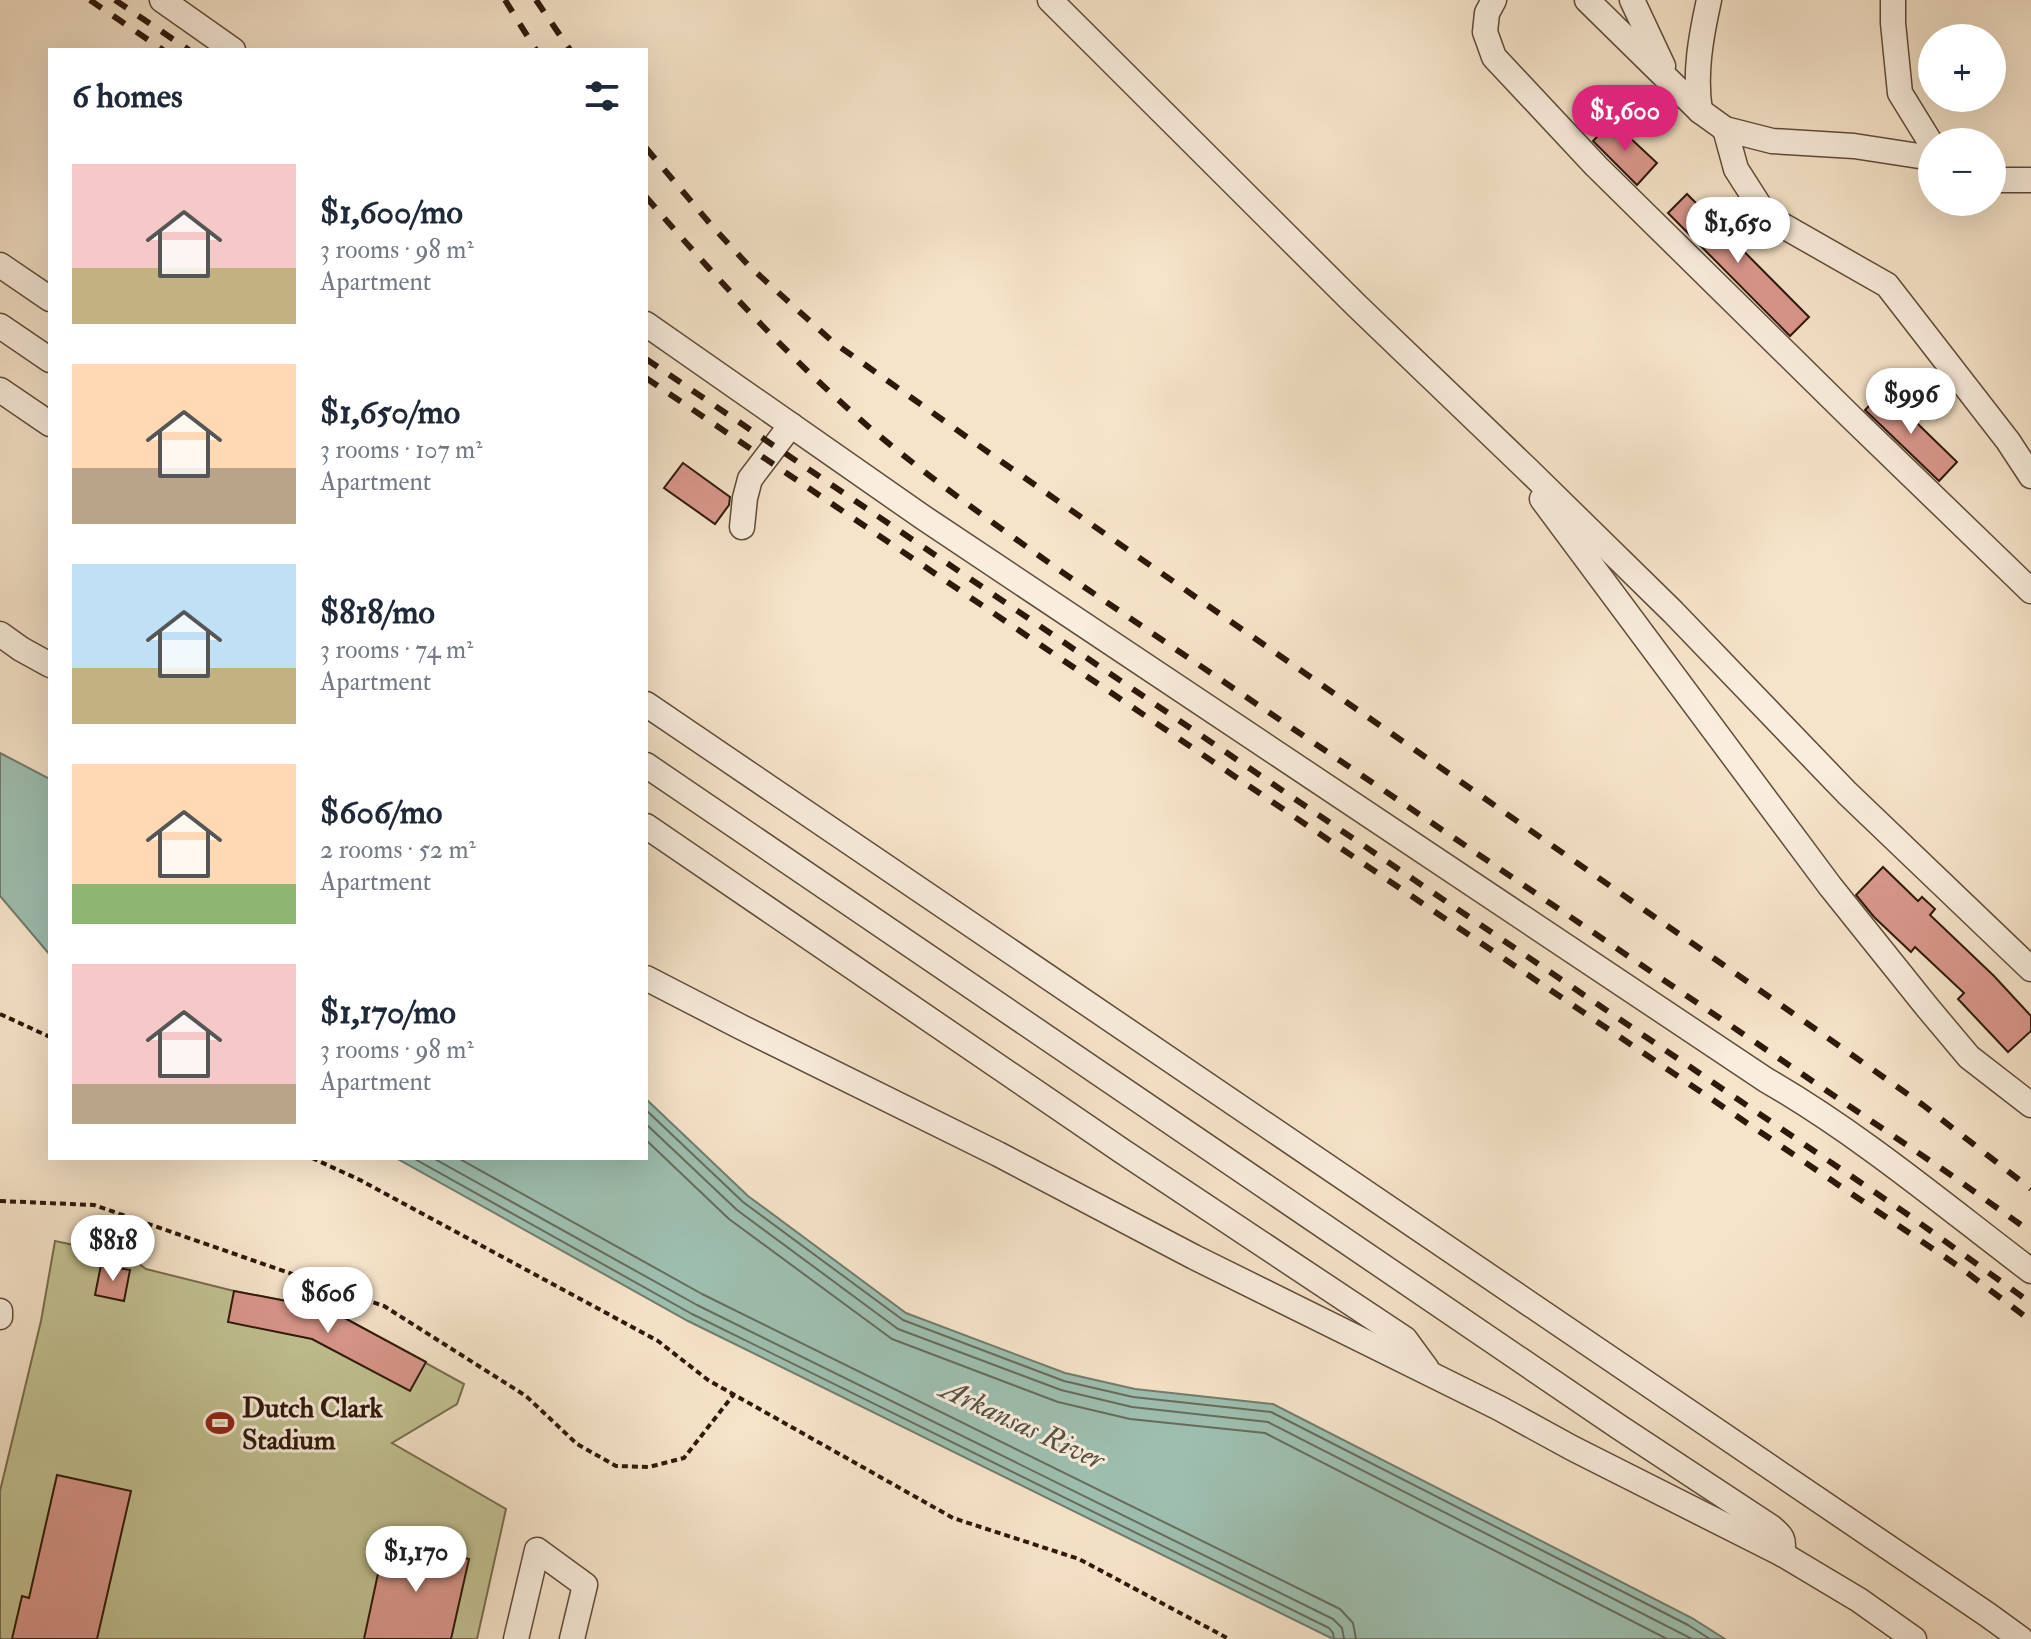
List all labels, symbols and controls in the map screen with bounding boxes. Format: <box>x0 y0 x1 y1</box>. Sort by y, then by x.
map controls <box>1918 24 2006 216</box>
button: + <box>1918 24 2006 112</box>
icon: filters <box>580 74 624 118</box>
text: 6 homes <box>72 75 183 118</box>
pin: $1,600 <box>1560 85 1690 153</box>
text: $1,600 <box>1590 95 1660 127</box>
button: − <box>1918 128 2006 216</box>
text: $1,600/mo <box>320 191 463 234</box>
icon: home <box>136 196 232 292</box>
pin: $1,650 <box>1673 197 1803 265</box>
text: $1,650 <box>1704 207 1772 239</box>
text: 3 rooms · 98 m² <box>320 234 474 266</box>
text: Apartment <box>320 266 431 298</box>
pin: $996 <box>1864 368 1958 436</box>
text: $996 <box>1884 378 1938 410</box>
text: $1,650/mo <box>320 391 460 434</box>
icon: home <box>136 396 232 492</box>
text: 3 rooms · 107 m² <box>320 434 483 466</box>
text: Apartment <box>320 466 431 498</box>
text: $818/mo <box>320 591 435 634</box>
icon: home <box>136 596 232 692</box>
text: 3 rooms · 74 m² <box>320 634 473 666</box>
text: Apartment <box>320 666 431 698</box>
text: $606/mo <box>320 791 442 834</box>
icon: home <box>136 796 232 892</box>
text: 2 rooms · 52 m² <box>320 834 476 866</box>
text: Apartment <box>320 866 431 898</box>
text: $1,170/mo <box>320 991 456 1034</box>
icon: home <box>136 996 232 1092</box>
text: 3 rooms · 98 m² <box>320 1034 474 1066</box>
text: Apartment <box>320 1066 431 1098</box>
pin: $818 <box>66 1215 160 1283</box>
text: $818 <box>89 1225 137 1257</box>
pin: $606 <box>281 1267 375 1335</box>
text: $606 <box>301 1277 355 1309</box>
water label: Arkansas River <box>932 1369 1112 1479</box>
place label: Dutch Clark Stadium <box>242 1391 384 1458</box>
sports icon: Dutch Clark Stadium <box>205 1408 235 1438</box>
pin: $1,170 <box>351 1526 481 1594</box>
text: $1,170 <box>384 1536 448 1568</box>

